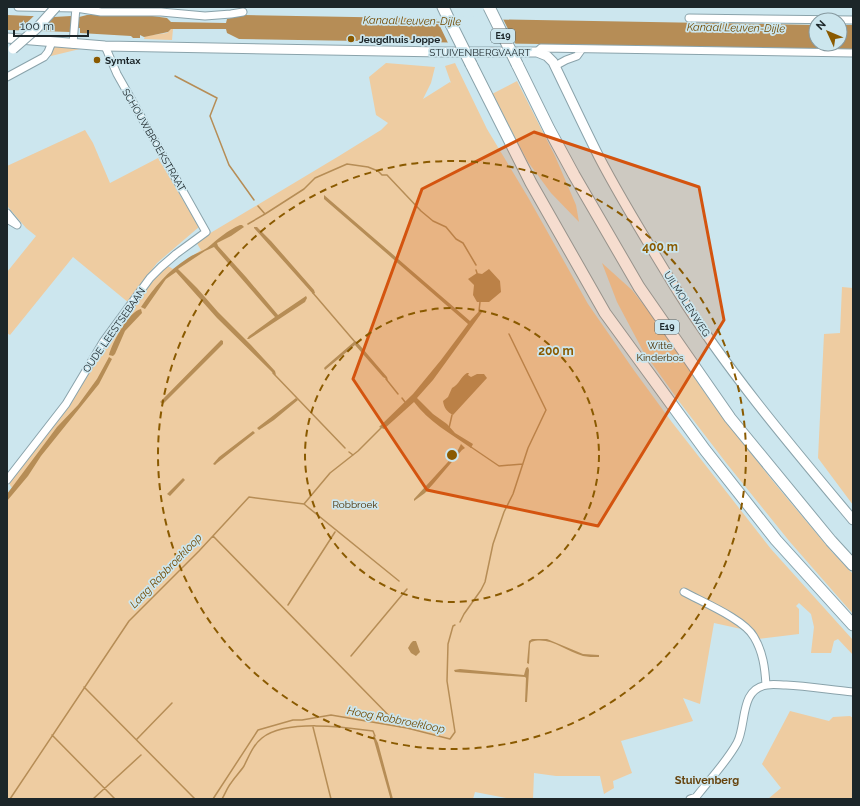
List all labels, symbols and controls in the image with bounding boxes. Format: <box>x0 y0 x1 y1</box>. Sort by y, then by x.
scale bar <box>14 12 88 38</box>
north arrow <box>808 12 848 52</box>
water label: Kanaal Leuven-Dijle <box>363 14 461 28</box>
text: N <box>814 18 829 33</box>
text: 100 m <box>20 19 54 33</box>
water label: Kanaal Leuven-Dijle <box>687 21 785 35</box>
road number: E19 <box>491 29 515 43</box>
marker: Jeugdhuis Joppe <box>346 34 356 44</box>
place label: Jeugdhuis Joppe <box>359 34 440 45</box>
street label: STUIVENBERGVAART <box>429 47 531 58</box>
marker: Symtax <box>92 55 102 65</box>
place label: Symtax <box>105 55 141 66</box>
street label: SCHOUWBROEKSTRAAT <box>120 87 188 193</box>
text: 400 m <box>642 240 678 254</box>
street label: UILMOLENWEG <box>662 269 712 339</box>
street label: OUDE LEESTSEBAAN <box>81 286 147 374</box>
road number: E19 <box>655 320 679 334</box>
park label: Witte Kinderbos <box>637 340 684 363</box>
text: 200 m <box>538 344 574 358</box>
centre of rings <box>445 448 459 462</box>
park label: Robbroek <box>332 499 378 510</box>
water label: Laag Robbroekloop <box>127 531 205 611</box>
water label: Hoog Robbroekloop <box>346 704 446 736</box>
district label: Stuivenberg <box>675 774 739 787</box>

